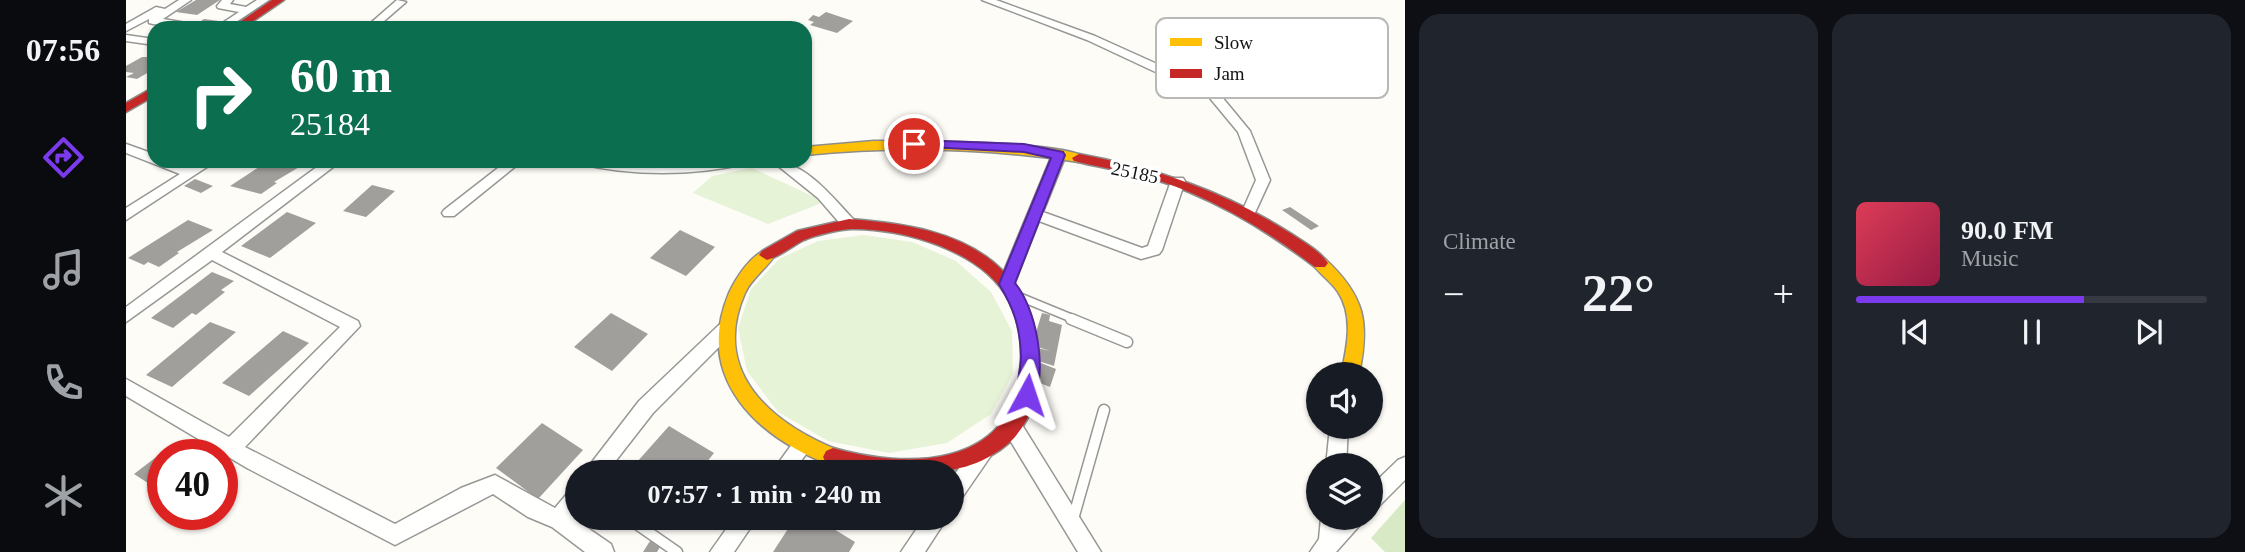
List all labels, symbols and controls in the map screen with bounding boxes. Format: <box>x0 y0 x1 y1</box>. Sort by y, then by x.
legend <box>1156 18 1388 98</box>
text: 07:56 <box>26 32 100 68</box>
text: Slow <box>1214 32 1253 53</box>
text: 60 m <box>290 48 392 103</box>
icon: right <box>175 49 266 140</box>
text: Jam <box>1214 63 1245 84</box>
text: 25184 <box>290 106 370 142</box>
pin <box>884 114 944 174</box>
icon: arrive <box>895 125 933 163</box>
icon: directions <box>39 133 88 182</box>
street label: 25185 <box>1109 157 1160 188</box>
text: 90.0 FM <box>1961 216 2053 245</box>
text: Climate <box>1443 229 1516 254</box>
icon: music <box>39 245 88 294</box>
text: Music <box>1961 246 2019 271</box>
text: 22° <box>1582 265 1655 322</box>
text: − <box>1443 273 1464 315</box>
text: + <box>1773 273 1794 315</box>
icon: previous <box>1896 313 1934 351</box>
icon: pause <box>2013 313 2051 351</box>
icon: next <box>2130 313 2168 351</box>
icon: phone <box>39 358 88 407</box>
position arrow <box>990 358 1064 432</box>
map controls <box>1306 362 1383 530</box>
button: sound <box>1306 362 1383 439</box>
speed limit sign: 40 <box>147 439 238 530</box>
button: layers <box>1306 453 1383 530</box>
icon: climate <box>39 471 88 520</box>
text: 07:57 · 1 min · 240 m <box>648 480 882 509</box>

